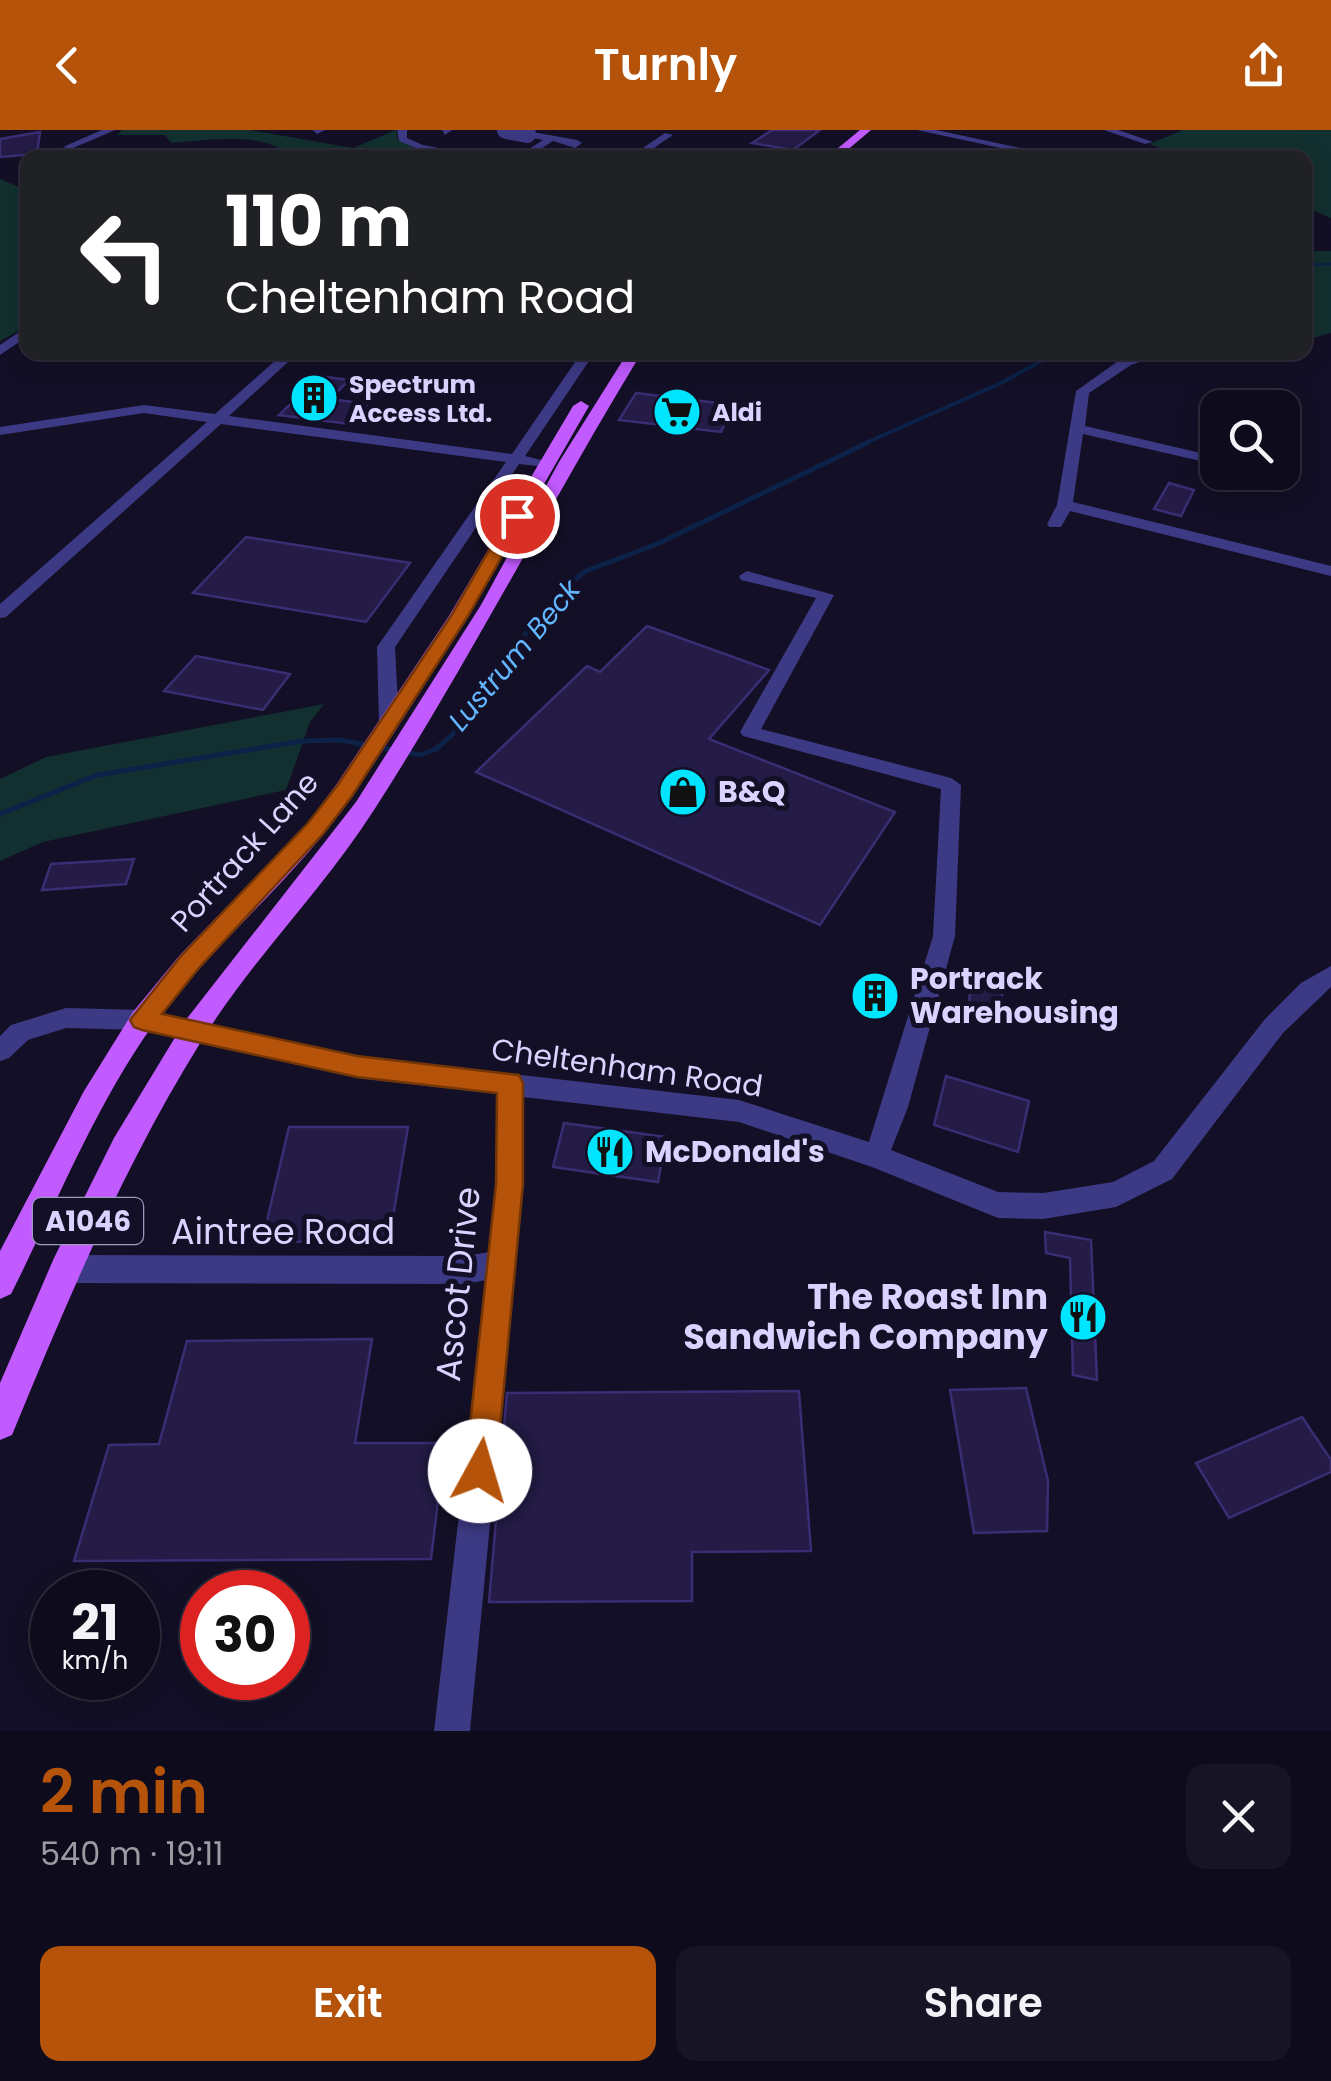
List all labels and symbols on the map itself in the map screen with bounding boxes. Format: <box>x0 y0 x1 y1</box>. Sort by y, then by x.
place label: Spectrum Access Ltd. <box>349 367 492 431</box>
building icon: Spectrum Access Ltd. <box>288 372 340 424</box>
supermarket icon: Aldi <box>651 386 703 438</box>
place label: Aldi <box>712 395 762 430</box>
pin <box>475 474 560 559</box>
water label: Lustrum Beck <box>440 570 590 739</box>
street label: Portrack Lane <box>161 762 328 941</box>
shop icon: B&Q <box>657 766 709 818</box>
place label: B&Q <box>718 770 786 813</box>
place label: Portrack Warehousing <box>910 957 1119 1034</box>
building icon: Portrack Warehousing <box>849 970 901 1022</box>
street label: Cheltenham Road <box>489 1027 765 1108</box>
restaurant icon: McDonald's <box>584 1126 636 1178</box>
place label: McDonald's <box>645 1130 825 1173</box>
street label: Ascot Drive <box>423 1184 492 1384</box>
road number: A1046 <box>33 1198 143 1244</box>
street label: Aintree Road <box>171 1207 395 1256</box>
place label: The Roast Inn Sandwich Company <box>683 1272 1049 1361</box>
restaurant icon: The Roast Inn Sandwich Company <box>1057 1291 1109 1343</box>
position arrow <box>428 1419 532 1523</box>
speed limit sign: 30 <box>180 1570 310 1700</box>

